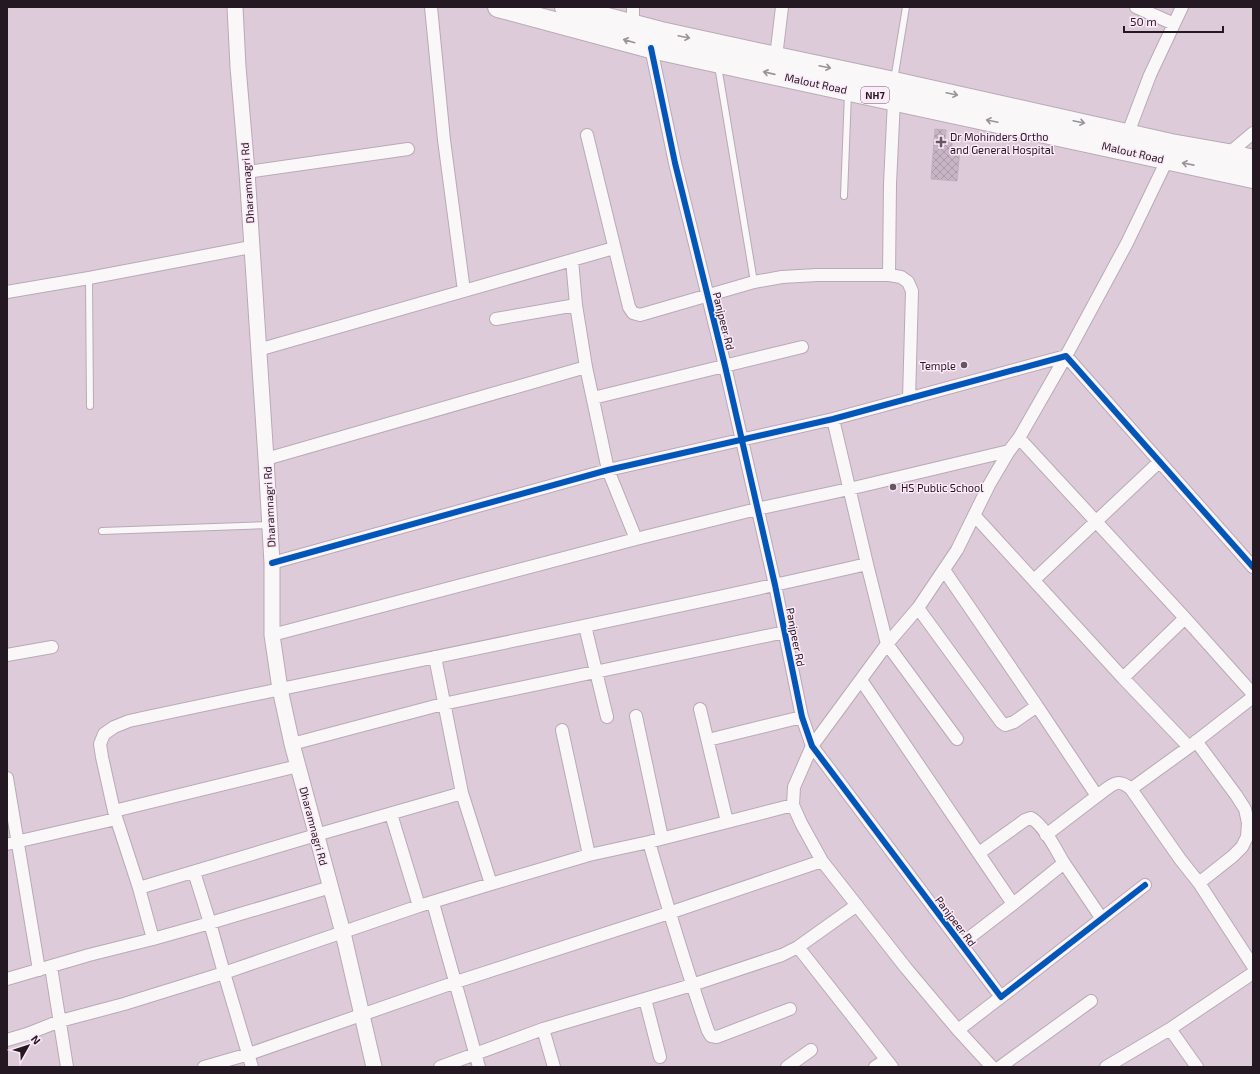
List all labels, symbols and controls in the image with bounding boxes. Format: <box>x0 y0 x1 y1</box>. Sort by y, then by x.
scale bar <box>1124 8 1223 34</box>
text: 50 m <box>1130 14 1157 28</box>
one-way arrow <box>677 33 690 41</box>
one-way arrow <box>623 37 636 44</box>
one-way arrow <box>818 64 831 72</box>
one-way arrow <box>763 68 776 76</box>
street label: Malout Road <box>784 70 848 96</box>
road number: NH7 <box>861 87 889 103</box>
one-way arrow <box>945 91 958 99</box>
one-way arrow <box>986 116 999 124</box>
one-way arrow <box>1072 119 1085 127</box>
place label: Dr Mohinders Ortho and General Hospital <box>950 130 1055 156</box>
marker: Dr Mohinders Ortho and General Hospital <box>935 136 947 148</box>
street label: Malout Road <box>1101 139 1165 165</box>
street label: Dharamnagri Rd <box>238 142 256 224</box>
one-way arrow <box>1181 160 1194 168</box>
street label: Panjpeer Rd <box>710 291 738 352</box>
place label: Temple <box>920 359 956 372</box>
marker: Temple <box>959 360 969 370</box>
street label: Dharamnagri Rd <box>260 466 278 548</box>
place label: HS Public School <box>901 481 984 494</box>
marker: HS Public School <box>888 482 898 492</box>
street label: Panjpeer Rd <box>783 607 808 668</box>
street label: Dharamnagri Rd <box>297 785 331 867</box>
street label: Panjpeer Rd <box>932 893 979 949</box>
north arrow <box>8 1026 48 1066</box>
text: N <box>29 1032 44 1047</box>

